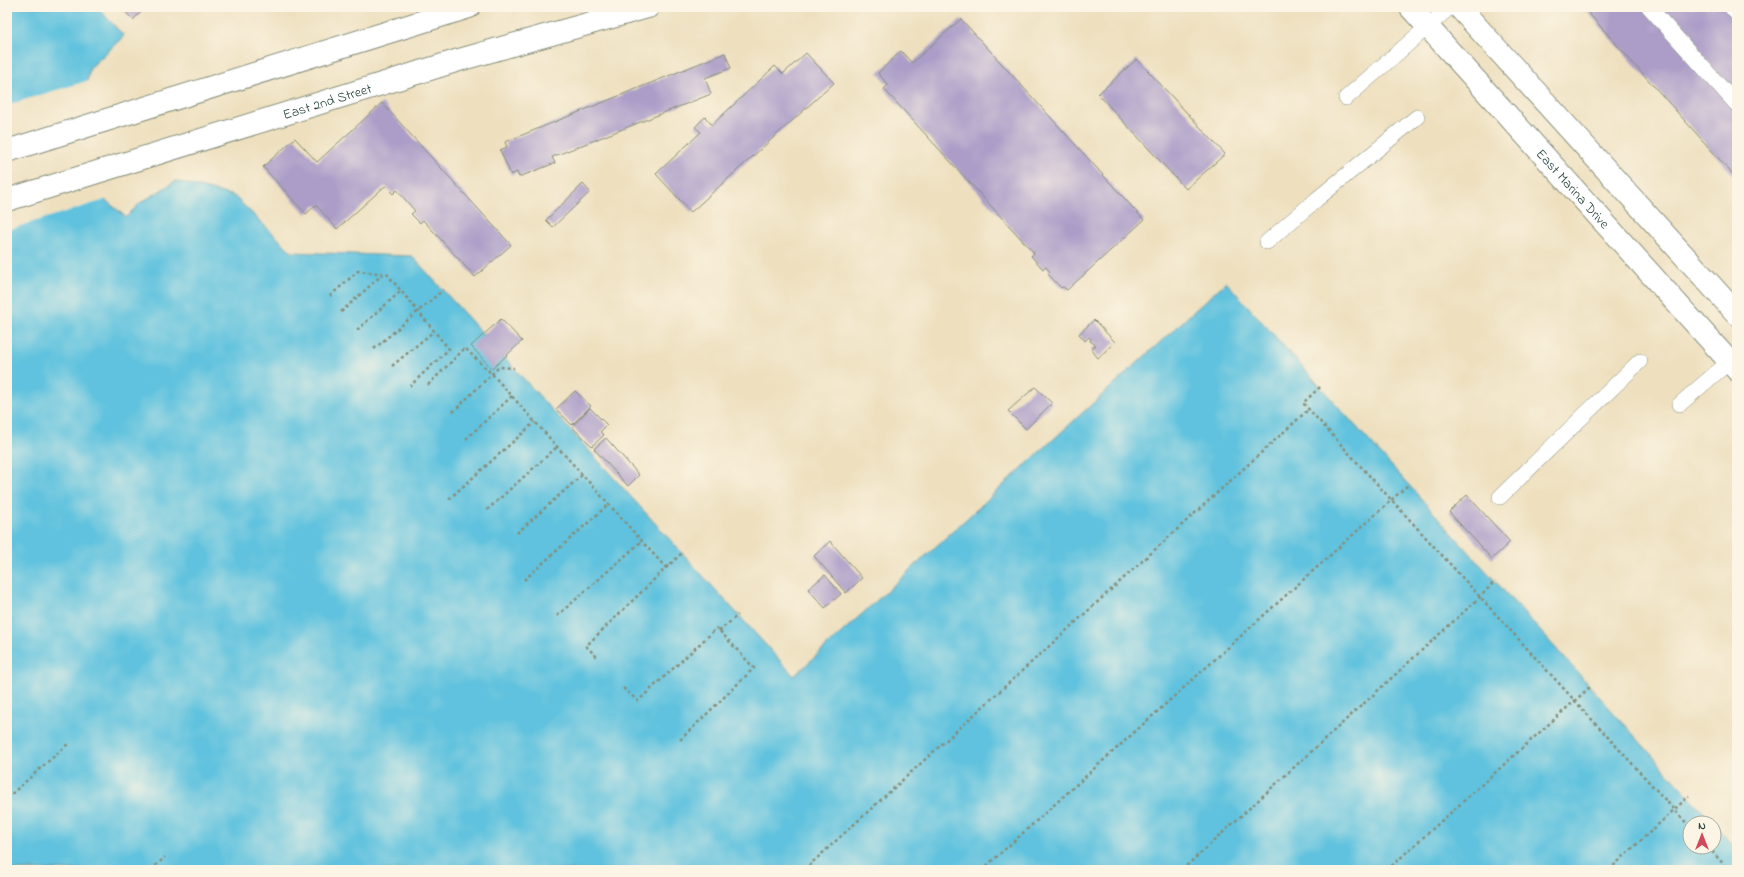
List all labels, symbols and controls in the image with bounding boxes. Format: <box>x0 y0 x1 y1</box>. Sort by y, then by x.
street label: East 2nd Street <box>280 79 375 126</box>
street label: East Marina Drive <box>1530 145 1614 235</box>
north arrow <box>1682 815 1722 855</box>
text: N <box>1698 818 1706 834</box>

